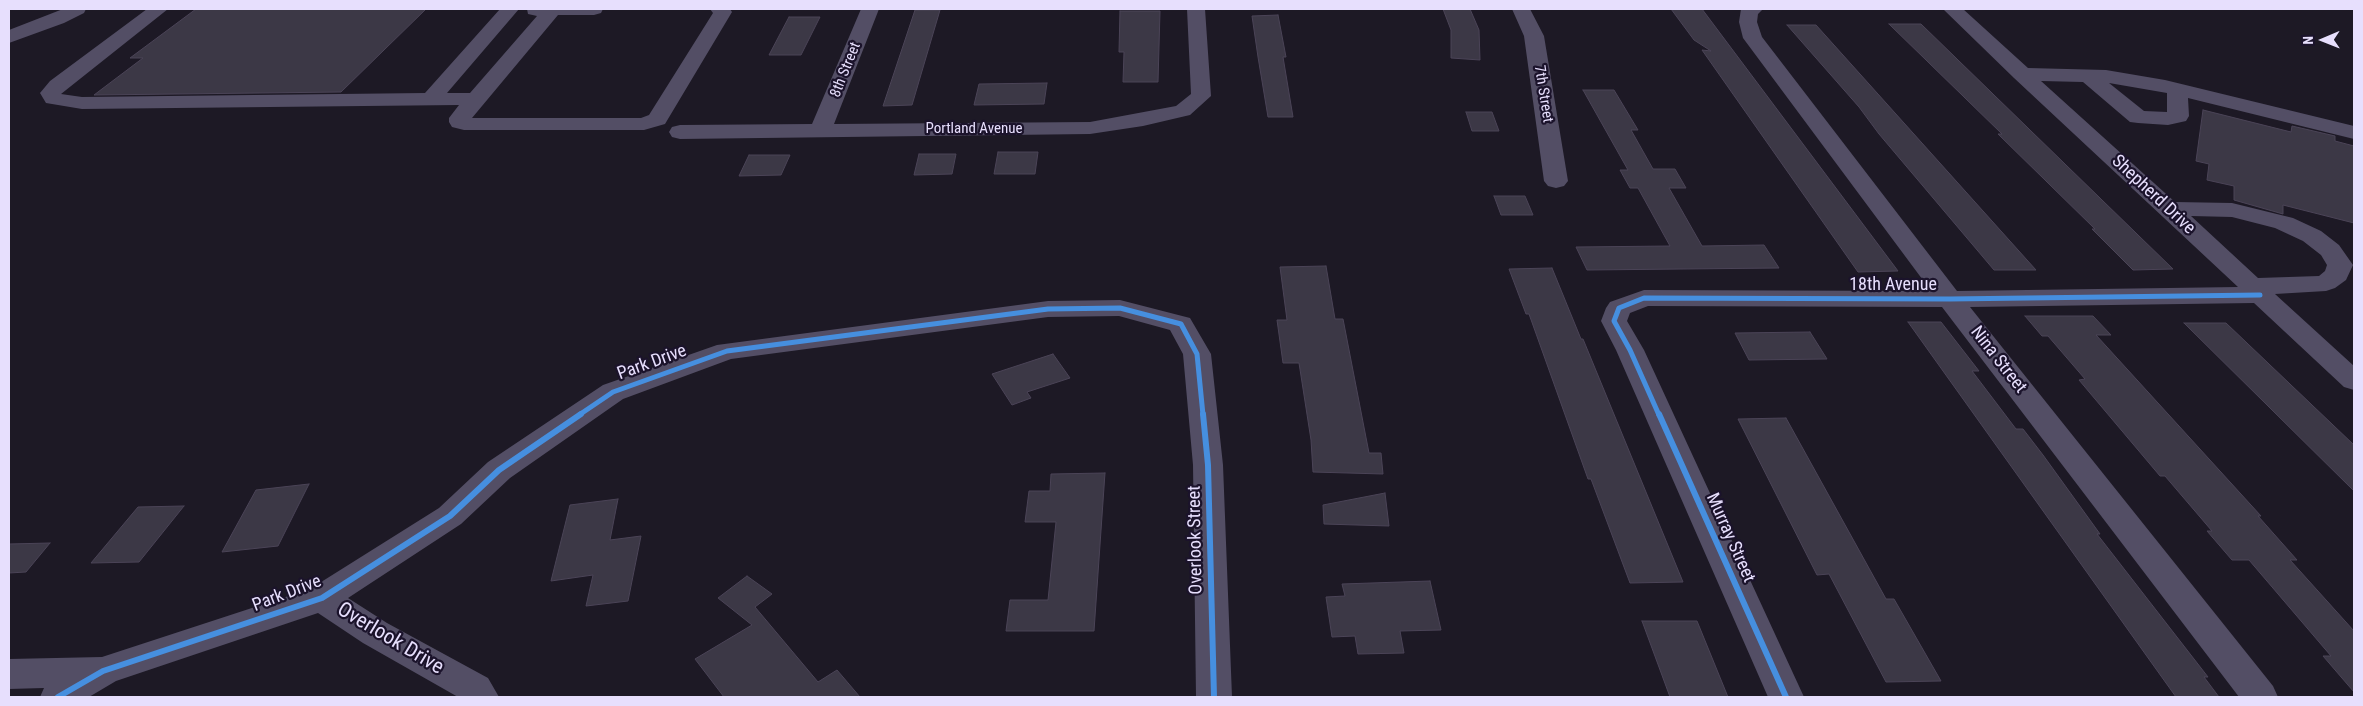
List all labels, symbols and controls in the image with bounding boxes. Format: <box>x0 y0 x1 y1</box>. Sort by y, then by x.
north arrow <box>2298 15 2348 65</box>
text: N <box>2300 36 2316 45</box>
street label: 8th Street <box>827 40 865 100</box>
street label: 7th Street <box>1530 64 1556 124</box>
street label: Portland Avenue <box>925 120 1023 138</box>
street label: Shepherd Drive <box>2107 151 2199 239</box>
street label: 18th Avenue <box>1849 274 1937 296</box>
street label: Nina Street <box>1965 322 2031 398</box>
street label: Park Drive <box>614 341 690 385</box>
street label: Overlook Street <box>1184 485 1208 595</box>
street label: Murray Street <box>1701 490 1759 586</box>
street label: Park Drive <box>249 571 325 617</box>
street label: Overlook Drive <box>332 597 448 681</box>

